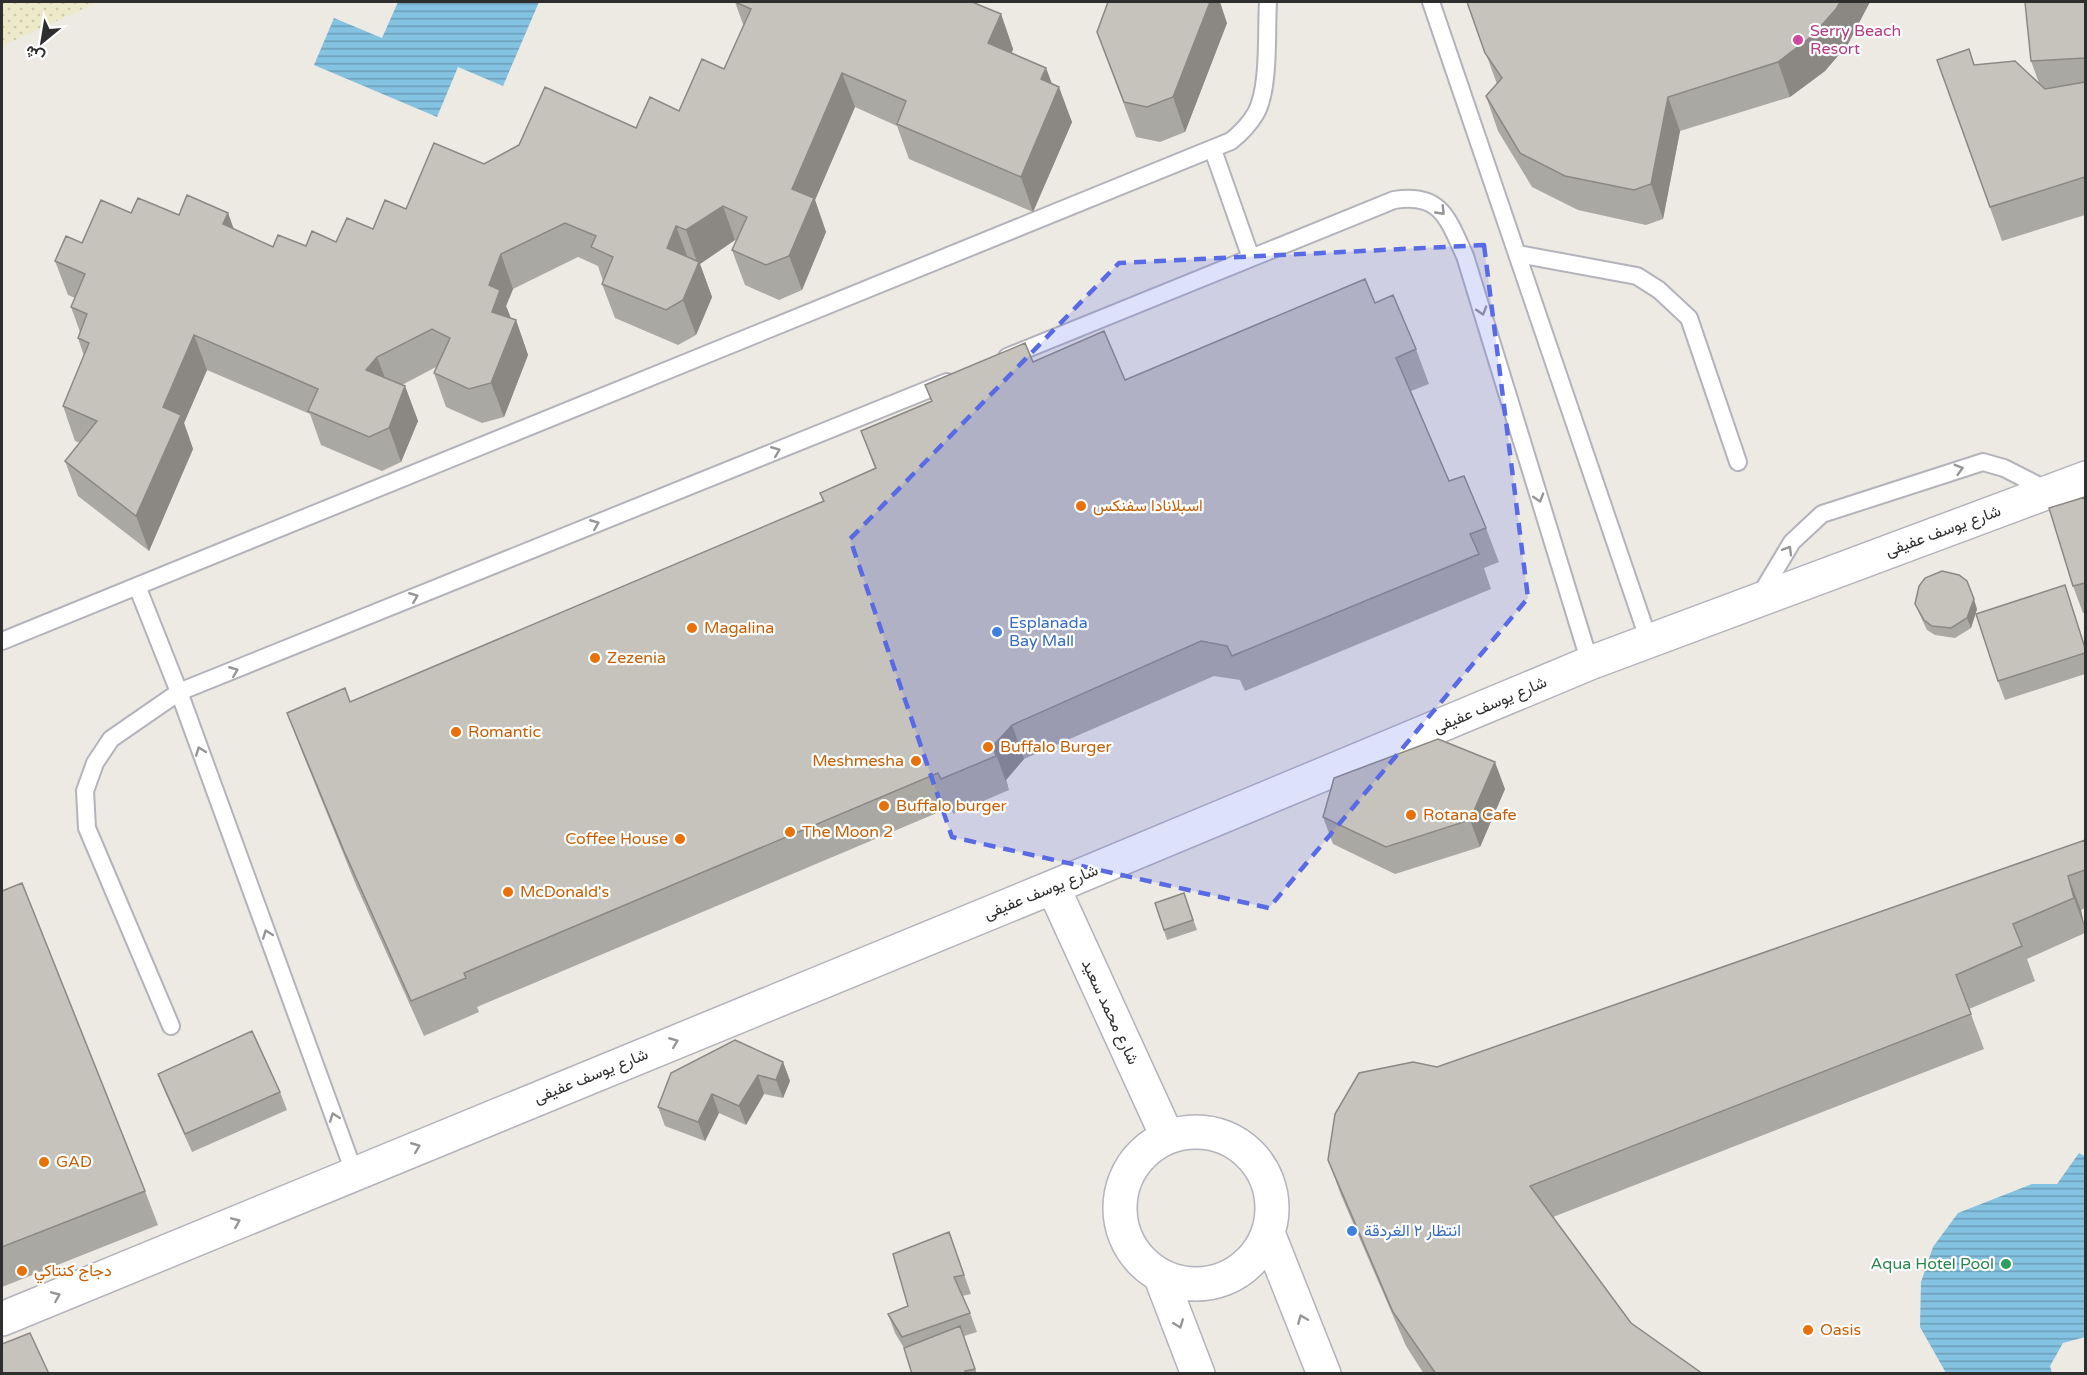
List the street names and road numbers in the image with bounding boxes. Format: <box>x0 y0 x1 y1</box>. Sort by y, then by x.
street label: شارع يوسف عفيفى <box>1883 501 2004 562</box>
street label: شارع يوسف عفيفى <box>1430 672 1550 739</box>
street label: شارع يوسف عفيفى <box>981 860 1101 925</box>
street label: شارع محمد سعيد <box>1076 956 1143 1068</box>
street label: شارع يوسف عفيفى <box>531 1044 651 1109</box>

